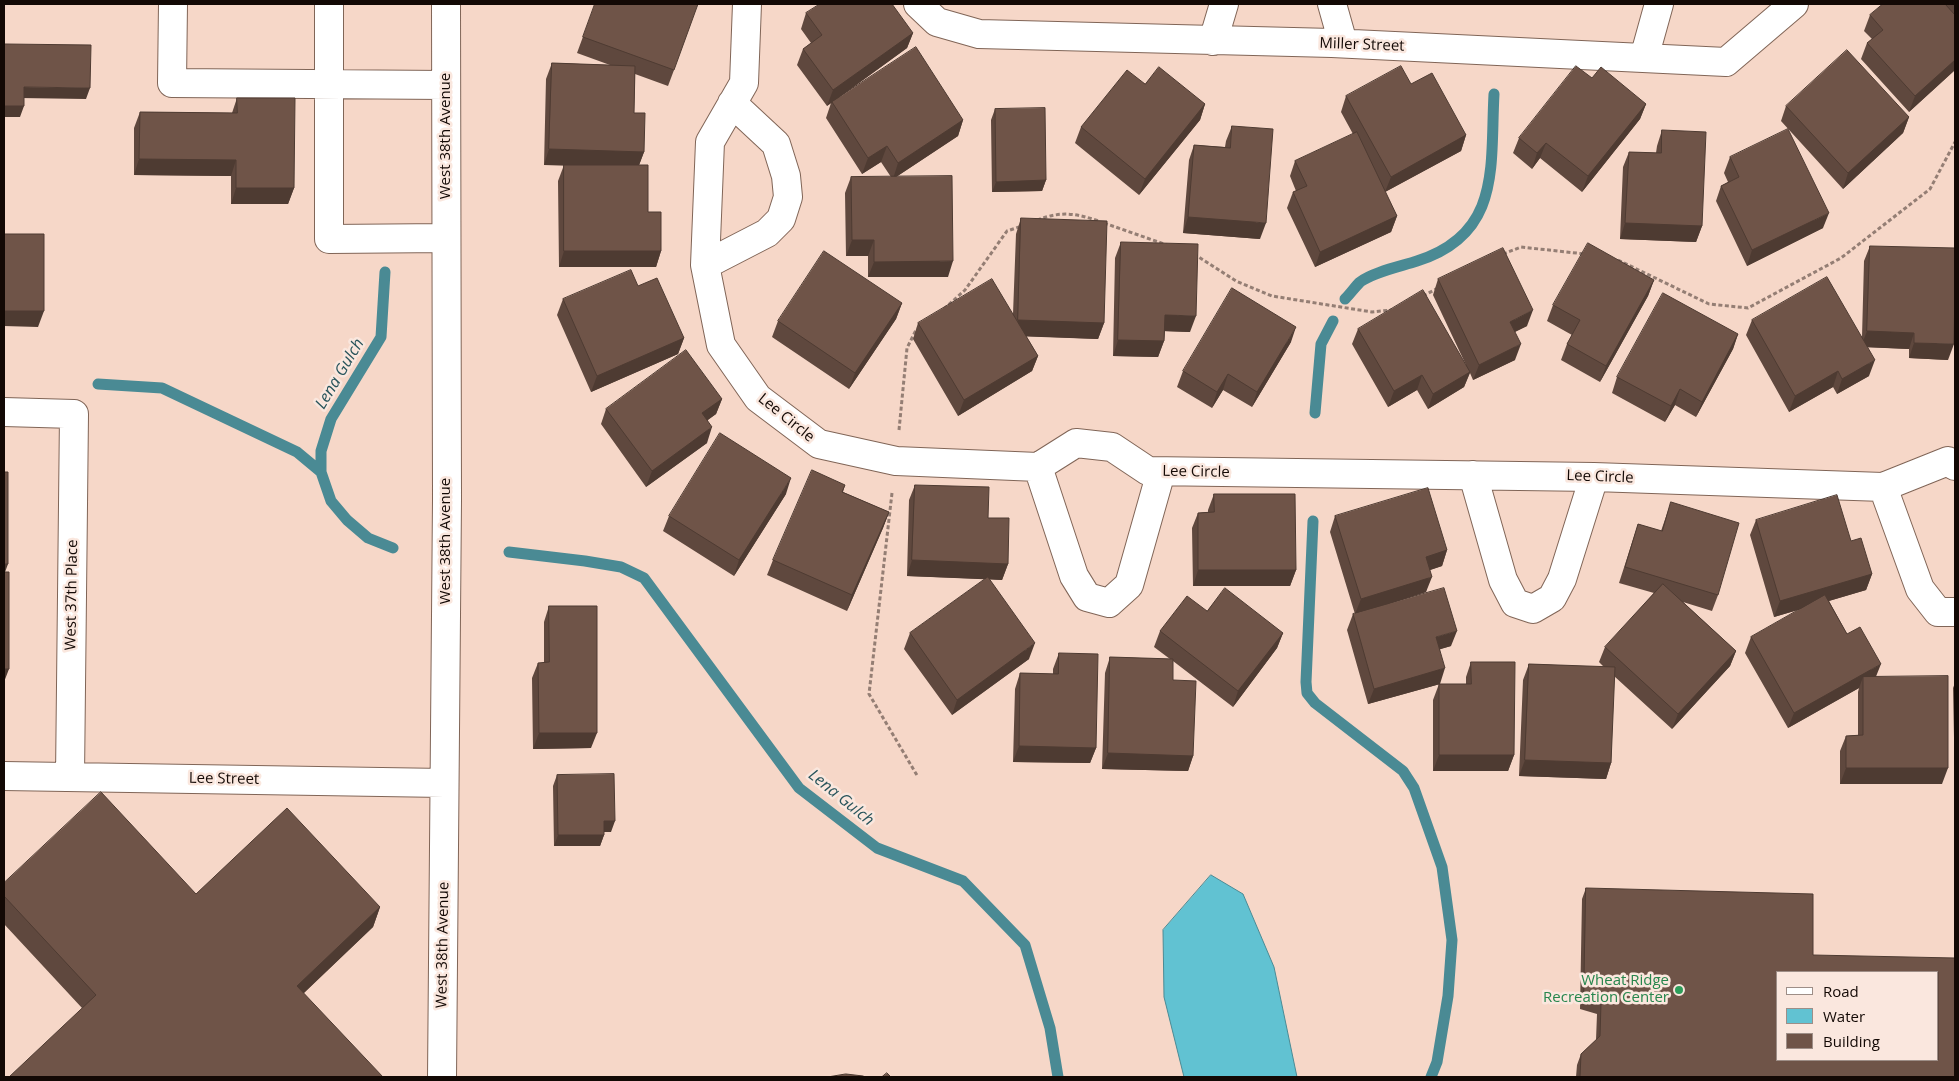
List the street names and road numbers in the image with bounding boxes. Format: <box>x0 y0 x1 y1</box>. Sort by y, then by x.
street label: Miller Street <box>1319 35 1405 55</box>
street label: West 38th Avenue <box>437 73 455 199</box>
street label: Lee Circle <box>754 390 818 446</box>
street label: Lee Circle <box>1162 462 1230 482</box>
street label: Lee Circle <box>1566 467 1634 487</box>
street label: West 38th Avenue <box>437 478 455 604</box>
street label: West 37th Place <box>62 539 82 651</box>
street label: Lee Street <box>189 769 259 789</box>
street label: West 38th Avenue <box>433 882 453 1008</box>

